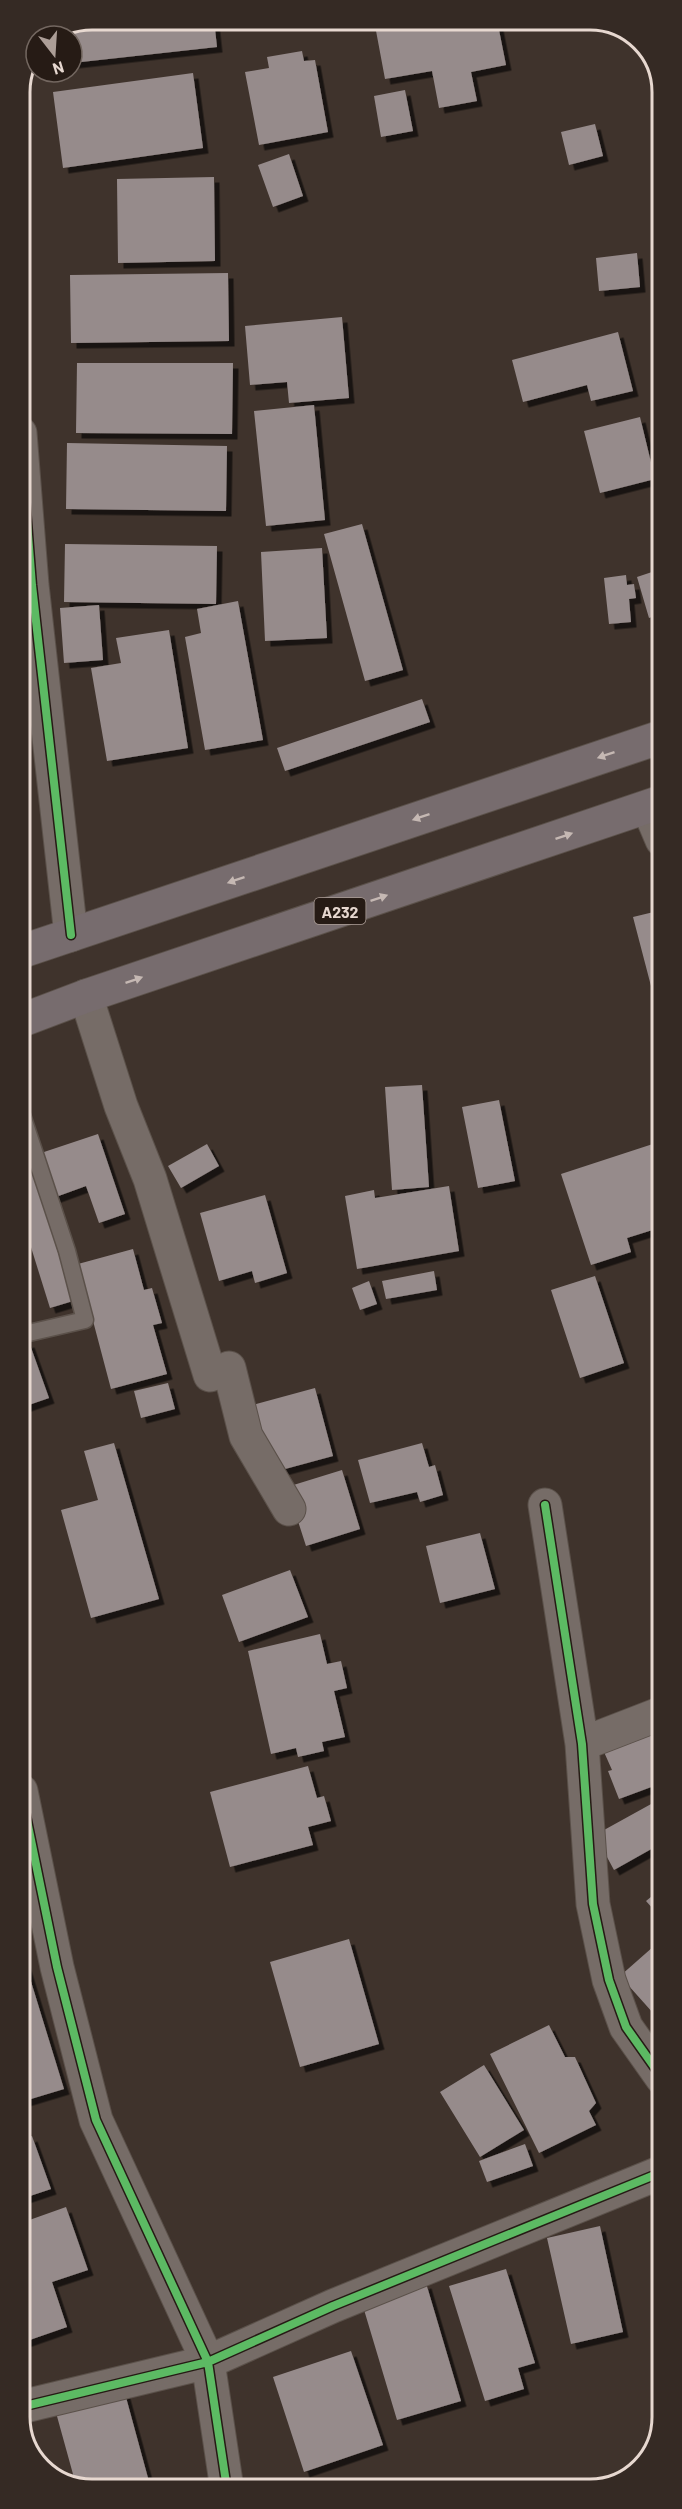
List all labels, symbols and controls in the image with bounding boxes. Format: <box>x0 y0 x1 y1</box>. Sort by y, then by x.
north arrow <box>24 24 84 84</box>
text: N <box>51 58 66 79</box>
one-way arrow <box>597 751 615 761</box>
one-way arrow <box>412 813 430 823</box>
one-way arrow <box>555 830 573 840</box>
one-way arrow <box>227 875 245 885</box>
one-way arrow <box>370 892 388 902</box>
road number: A232 <box>314 898 366 924</box>
one-way arrow <box>125 974 143 984</box>

